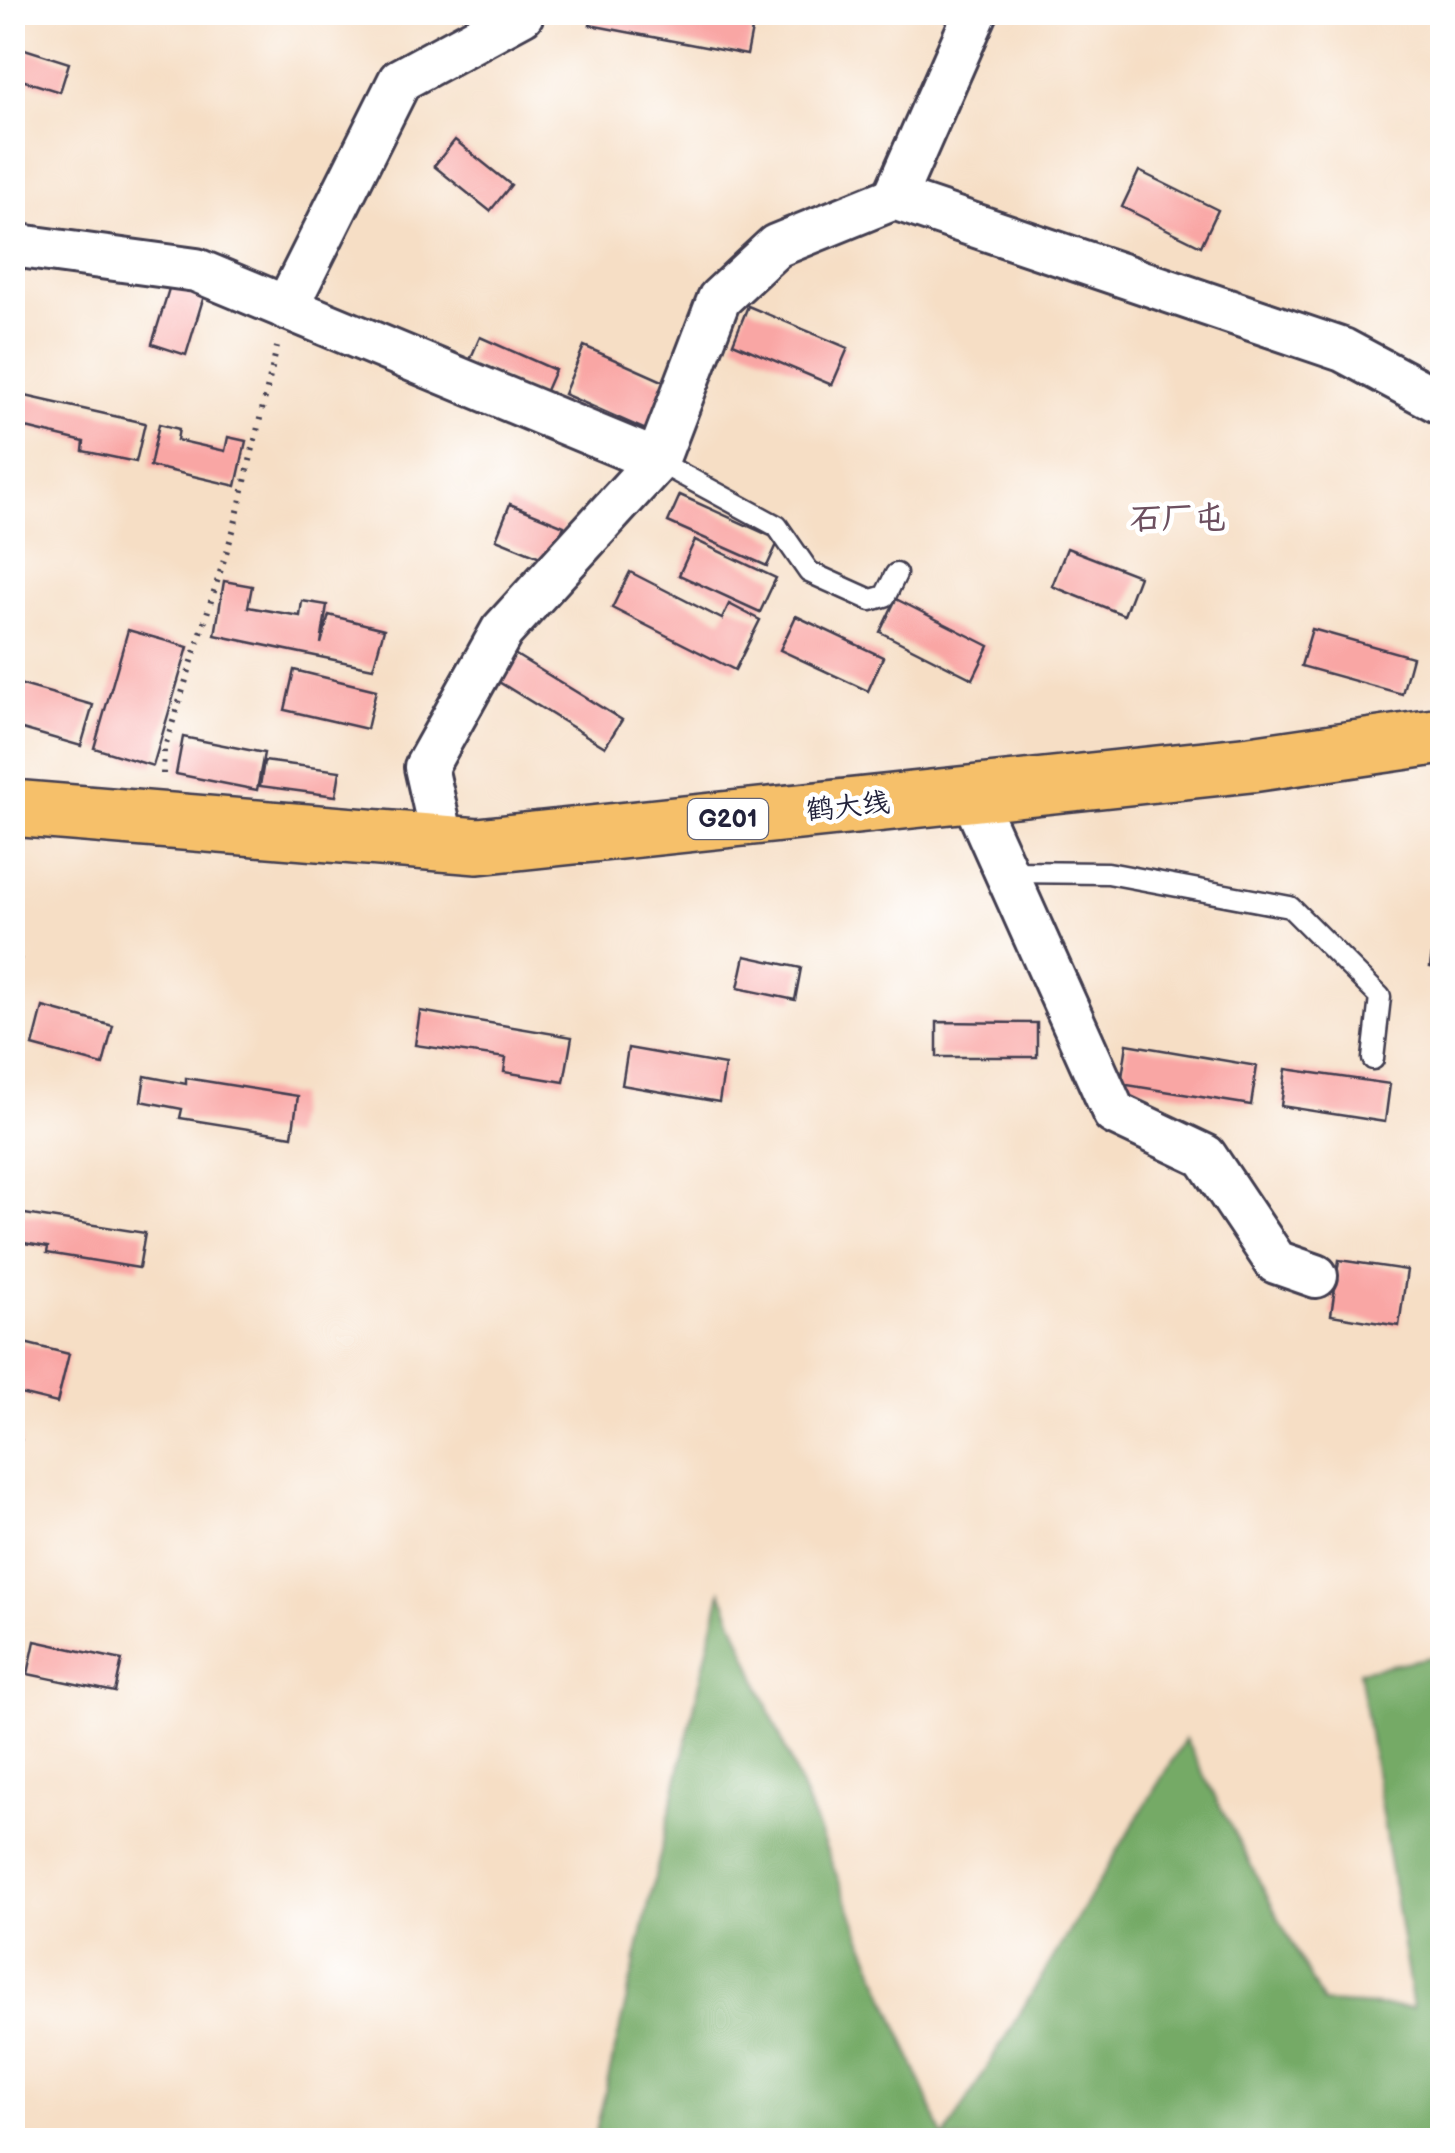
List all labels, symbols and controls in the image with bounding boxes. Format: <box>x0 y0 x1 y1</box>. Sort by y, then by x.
district label: 石厂屯 <box>1130 500 1226 539</box>
street label: 鹤大线 <box>804 786 892 828</box>
road number: G201 <box>688 799 768 839</box>

